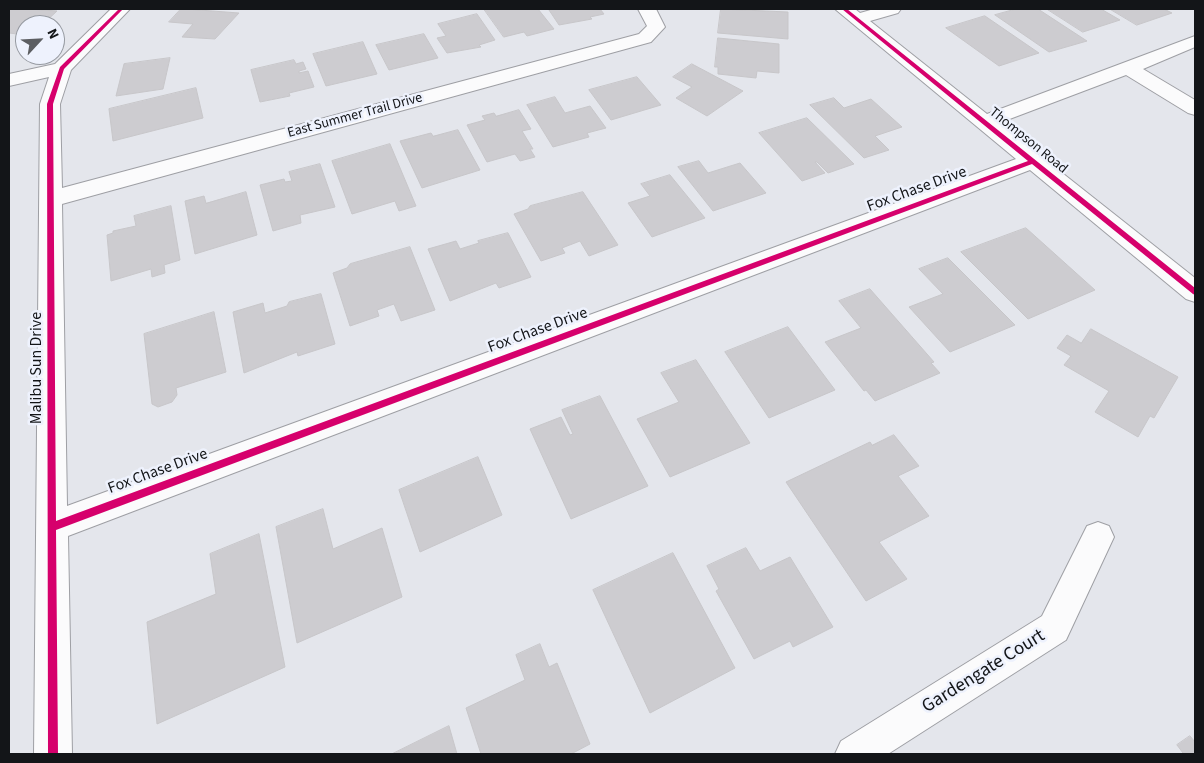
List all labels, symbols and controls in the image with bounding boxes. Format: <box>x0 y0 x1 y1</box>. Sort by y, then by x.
north arrow <box>15 15 65 65</box>
text: N <box>42 26 64 43</box>
street label: East Summer Trail Drive <box>286 90 424 142</box>
street label: Thompson Road <box>985 104 1071 178</box>
street label: Fox Chase Drive <box>864 163 970 217</box>
street label: Fox Chase Drive <box>485 304 591 358</box>
street label: Malibu Sun Drive <box>27 312 47 424</box>
street label: Fox Chase Drive <box>105 445 211 499</box>
street label: Gardengate Court <box>918 625 1050 719</box>

